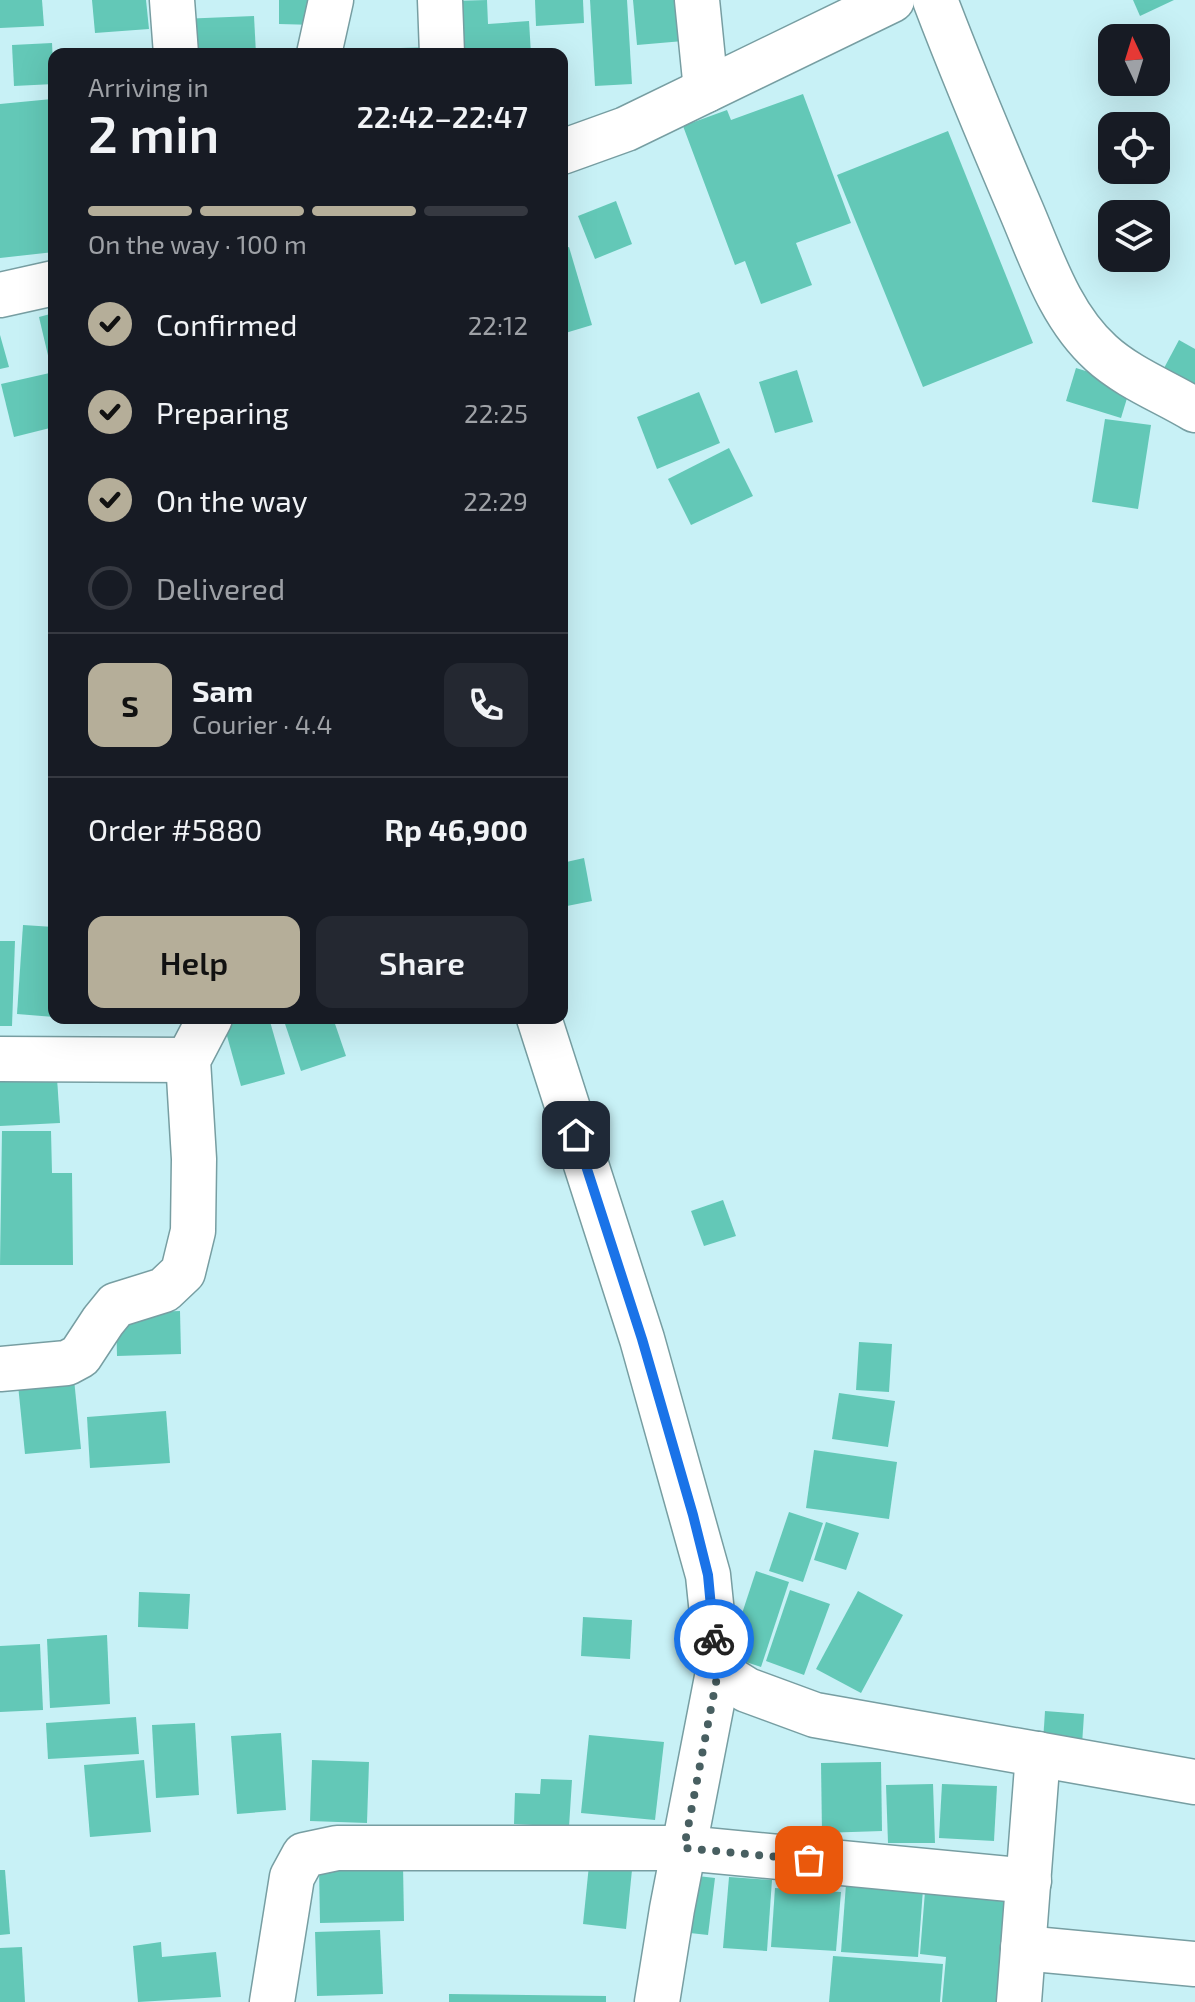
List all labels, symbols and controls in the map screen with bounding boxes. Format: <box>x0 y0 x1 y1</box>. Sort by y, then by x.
north arrow <box>1098 24 1170 96</box>
map controls <box>1098 24 1170 272</box>
text: Arriving in <box>88 71 209 102</box>
text: 22:42–22:47 <box>357 98 528 134</box>
text: 2 min <box>88 101 219 163</box>
button: locate <box>1098 112 1170 184</box>
button: layers <box>1098 200 1170 272</box>
text: On the way · 100 m <box>88 228 307 259</box>
icon: check <box>88 302 132 346</box>
text: Confirmed <box>156 306 297 342</box>
text: 22:12 <box>468 309 528 340</box>
icon: check <box>88 390 132 434</box>
text: Preparing <box>156 394 289 430</box>
text: 22:25 <box>464 397 528 428</box>
icon: check <box>88 478 132 522</box>
text: On the way <box>156 482 308 518</box>
text: 22:29 <box>463 485 528 516</box>
text: Delivered <box>156 570 285 606</box>
button: phone <box>444 663 528 747</box>
text: Sam <box>192 672 253 708</box>
text: S <box>121 687 139 723</box>
text: Courier · 4.4 <box>192 708 333 739</box>
text: Order #5880 <box>88 811 262 847</box>
text: Rp 46,900 <box>384 811 528 847</box>
button: Help <box>88 916 300 1008</box>
button: Share <box>316 916 528 1008</box>
pin <box>542 1101 610 1169</box>
icon: home <box>554 1113 598 1157</box>
courier <box>674 1599 754 1679</box>
icon: bike <box>692 1617 736 1661</box>
pin <box>775 1826 843 1894</box>
icon: bag <box>787 1838 831 1882</box>

